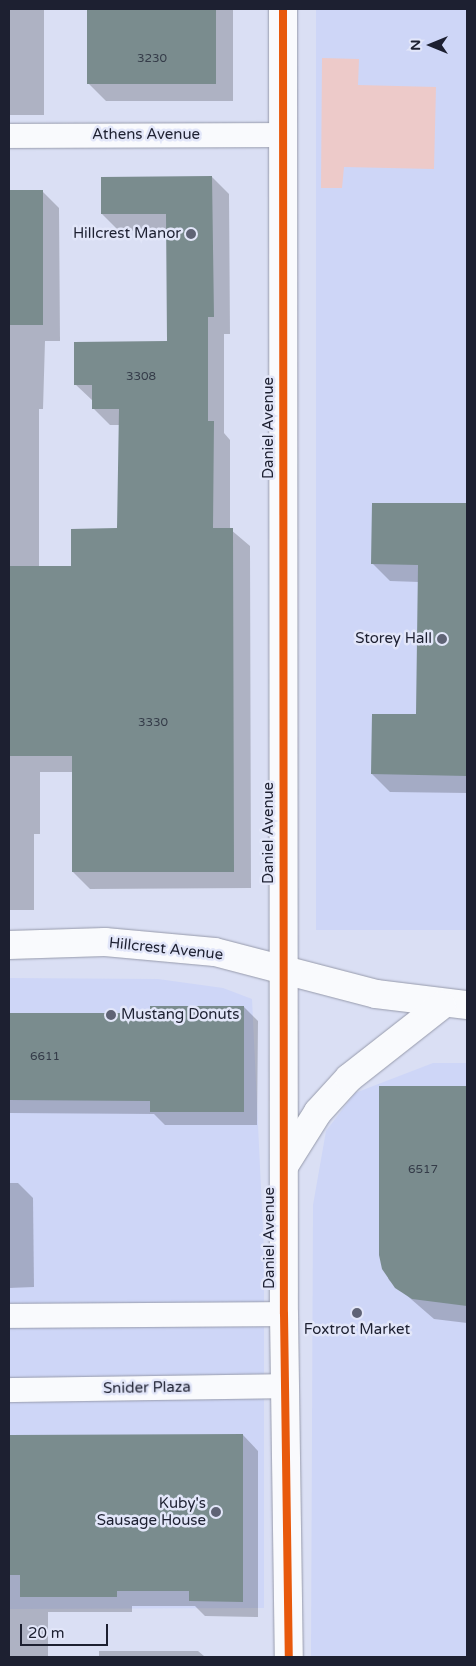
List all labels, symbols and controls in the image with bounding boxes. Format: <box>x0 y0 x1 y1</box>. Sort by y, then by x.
north arrow <box>406 20 456 70</box>
text: N <box>407 39 424 51</box>
house number: 3230 <box>137 52 167 66</box>
street label: Athens Avenue <box>92 126 200 144</box>
place label: Hillcrest Manor <box>73 225 181 243</box>
marker: Hillcrest Manor <box>185 228 197 240</box>
house number: 3308 <box>126 370 156 384</box>
street label: Daniel Avenue <box>260 377 278 479</box>
place label: Storey Hall <box>355 630 432 648</box>
marker: Storey Hall <box>436 633 448 645</box>
house number: 3330 <box>138 716 168 730</box>
street label: Daniel Avenue <box>260 782 278 884</box>
street label: Hillcrest Avenue <box>108 934 224 964</box>
place label: Mustang Donuts <box>121 1006 239 1024</box>
marker: Mustang Donuts <box>105 1009 117 1021</box>
house number: 6611 <box>30 1050 60 1064</box>
house number: 6517 <box>408 1163 438 1177</box>
street label: Daniel Avenue <box>261 1187 279 1289</box>
marker: Foxtrot Market <box>351 1307 363 1319</box>
place label: Foxtrot Market <box>304 1321 410 1339</box>
street label: Snider Plaza <box>103 1378 191 1398</box>
place label: Kuby's Sausage House <box>97 1494 206 1529</box>
marker: Kuby's Sausage House <box>210 1506 222 1518</box>
scale bar <box>22 1614 110 1646</box>
text: 20 m <box>28 1624 65 1642</box>

